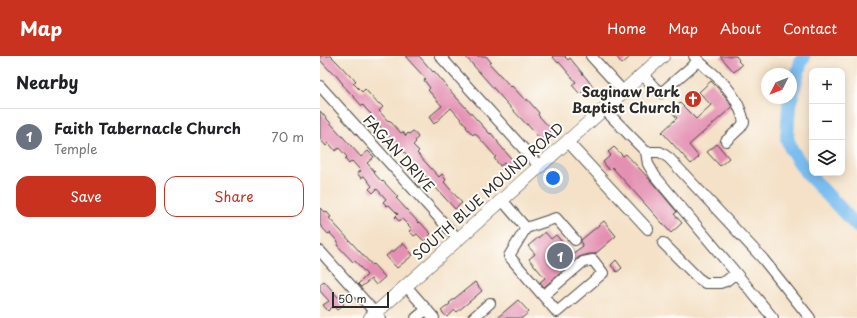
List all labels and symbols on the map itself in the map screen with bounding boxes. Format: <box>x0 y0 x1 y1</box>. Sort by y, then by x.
north arrow <box>761 68 797 104</box>
place label: Saginaw Park Baptist Church <box>572 81 681 118</box>
church icon: Saginaw Park Baptist Church <box>683 89 703 109</box>
street label: FAGAN DRIVE <box>359 110 440 196</box>
street label: SOUTH BLUE MOUND ROAD <box>408 117 568 265</box>
your location <box>543 168 563 188</box>
pin: 1 <box>547 241 573 271</box>
scale bar <box>332 290 389 309</box>

